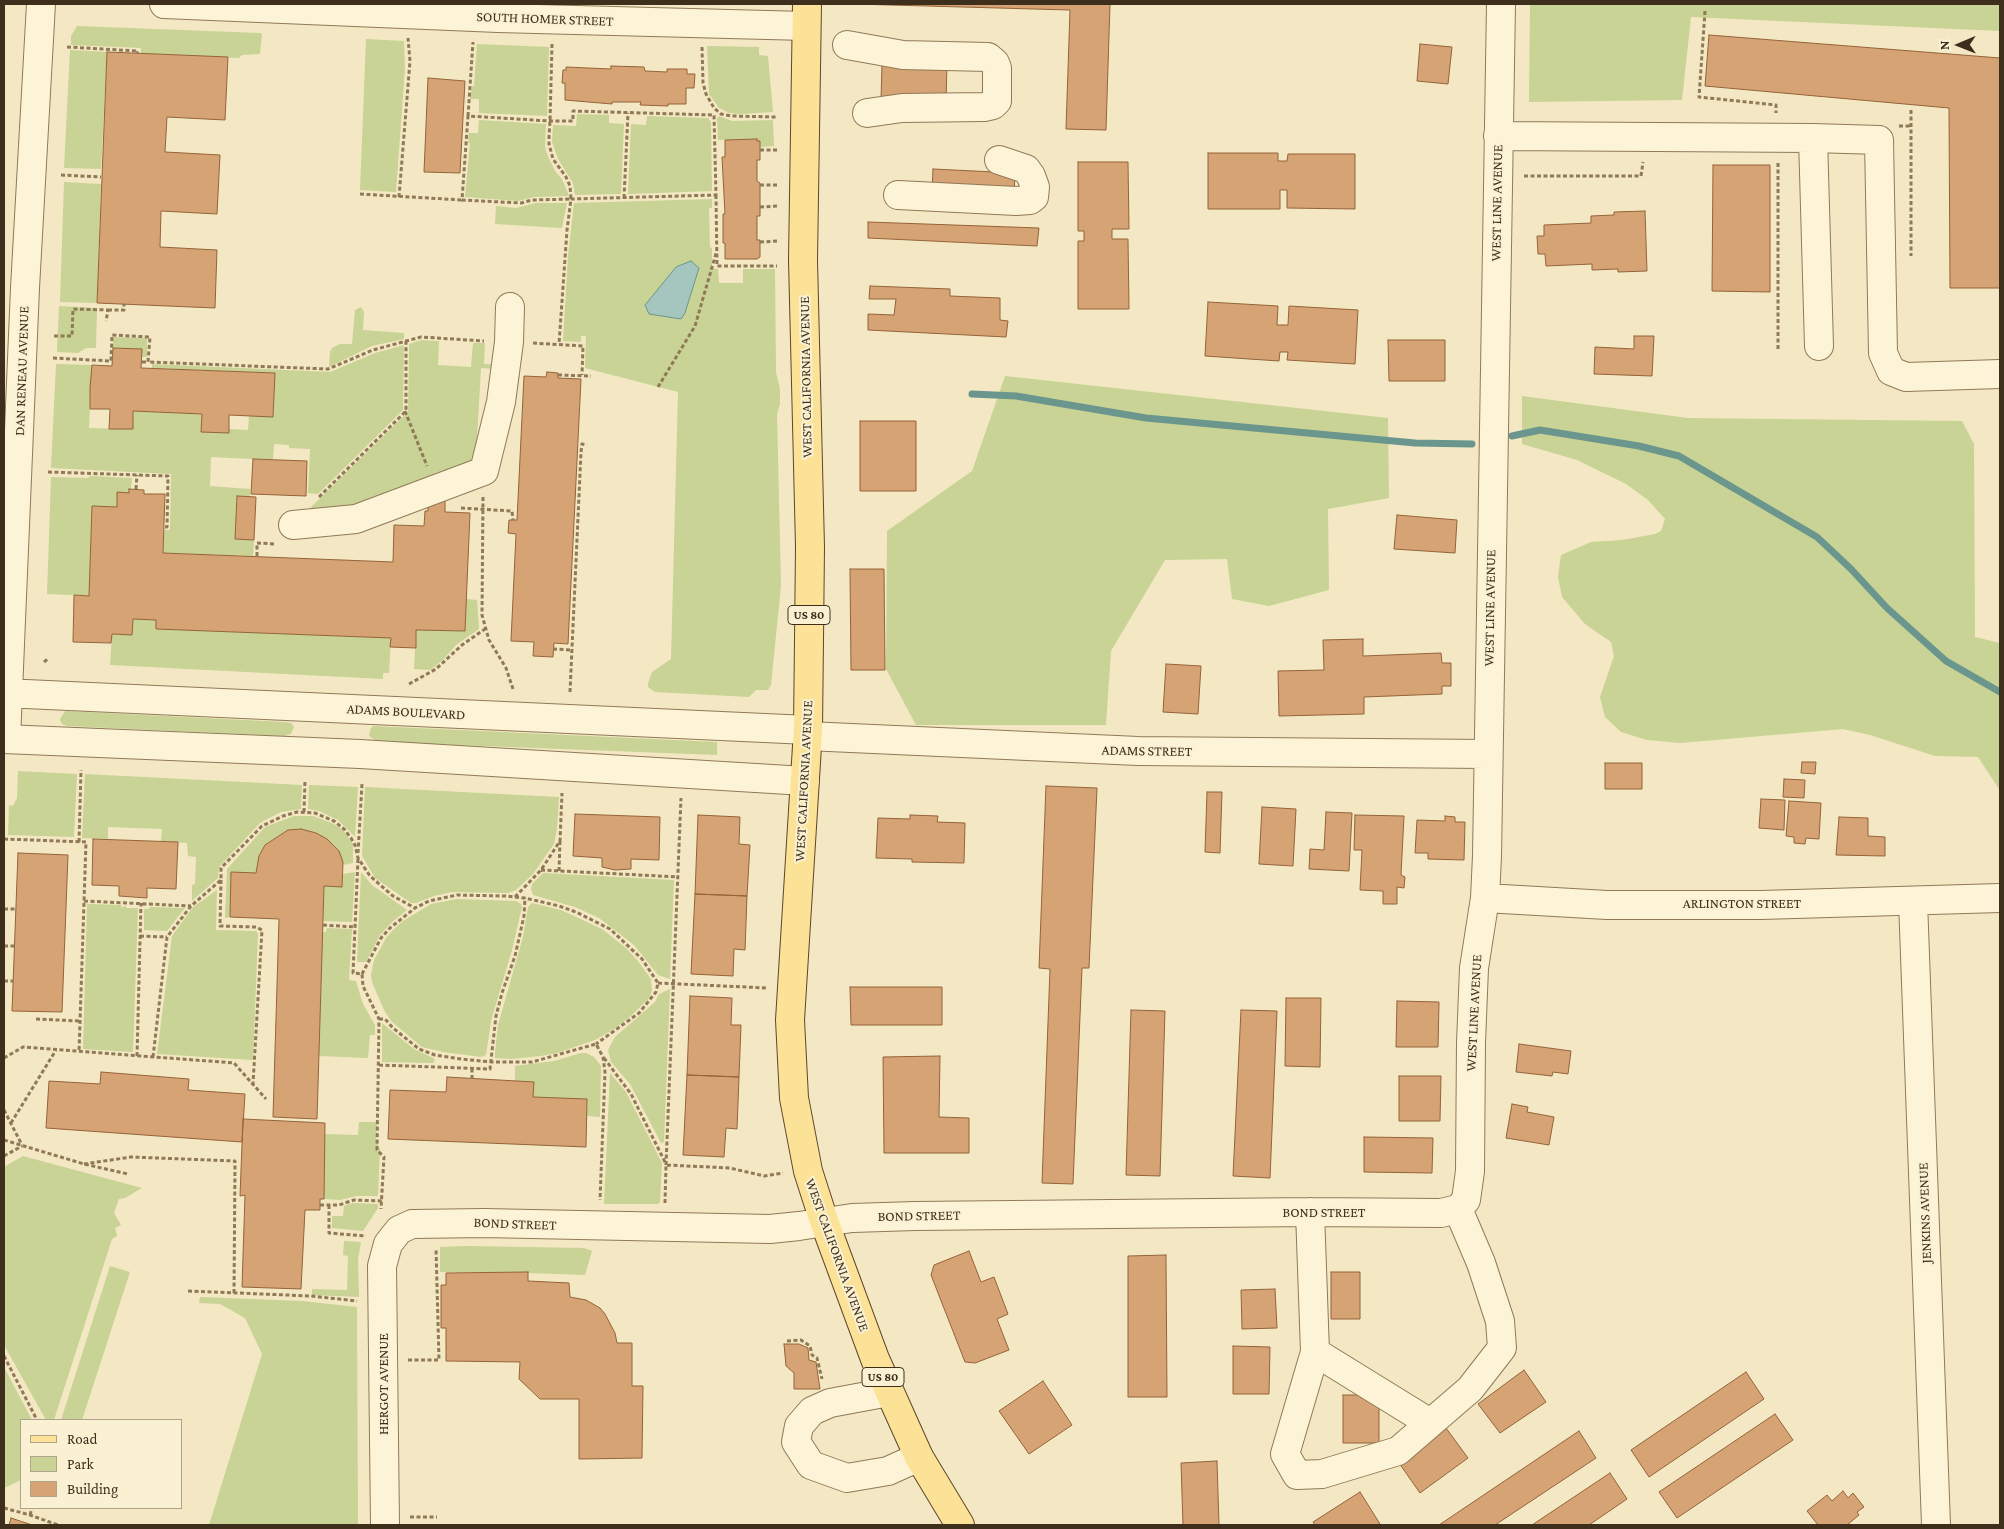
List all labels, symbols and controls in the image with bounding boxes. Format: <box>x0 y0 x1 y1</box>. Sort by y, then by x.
street label: SOUTH HOMER STREET <box>476 8 614 30</box>
north arrow <box>1934 20 1984 70</box>
text: N <box>1936 40 1952 50</box>
street label: WEST LINE AVENUE <box>1488 144 1506 262</box>
street label: WEST CALIFORNIA AVENUE <box>796 296 816 458</box>
street label: DAN RENEAU AVENUE <box>11 306 33 436</box>
street label: WEST LINE AVENUE <box>1481 549 1499 667</box>
road number: US 80 <box>788 606 830 624</box>
street label: ADAMS BOULEVARD <box>346 700 466 724</box>
street label: WEST CALIFORNIA AVENUE <box>791 700 817 862</box>
street label: ADAMS STREET <box>1102 742 1192 760</box>
street label: ARLINGTON STREET <box>1683 896 1801 912</box>
street label: WEST LINE AVENUE <box>1463 954 1485 1072</box>
street label: JENKINS AVENUE <box>1915 1162 1935 1264</box>
street label: WEST CALIFORNIA AVENUE <box>801 1176 873 1334</box>
street label: BOND STREET <box>1283 1205 1365 1221</box>
street label: BOND STREET <box>877 1207 961 1225</box>
street label: BOND STREET <box>473 1214 557 1234</box>
street label: HERGOT AVENUE <box>376 1333 392 1435</box>
road number: US 80 <box>862 1368 904 1386</box>
legend <box>20 1419 182 1509</box>
text: Road <box>67 1431 97 1447</box>
text: Park <box>67 1456 94 1472</box>
text: Building <box>67 1481 118 1497</box>

